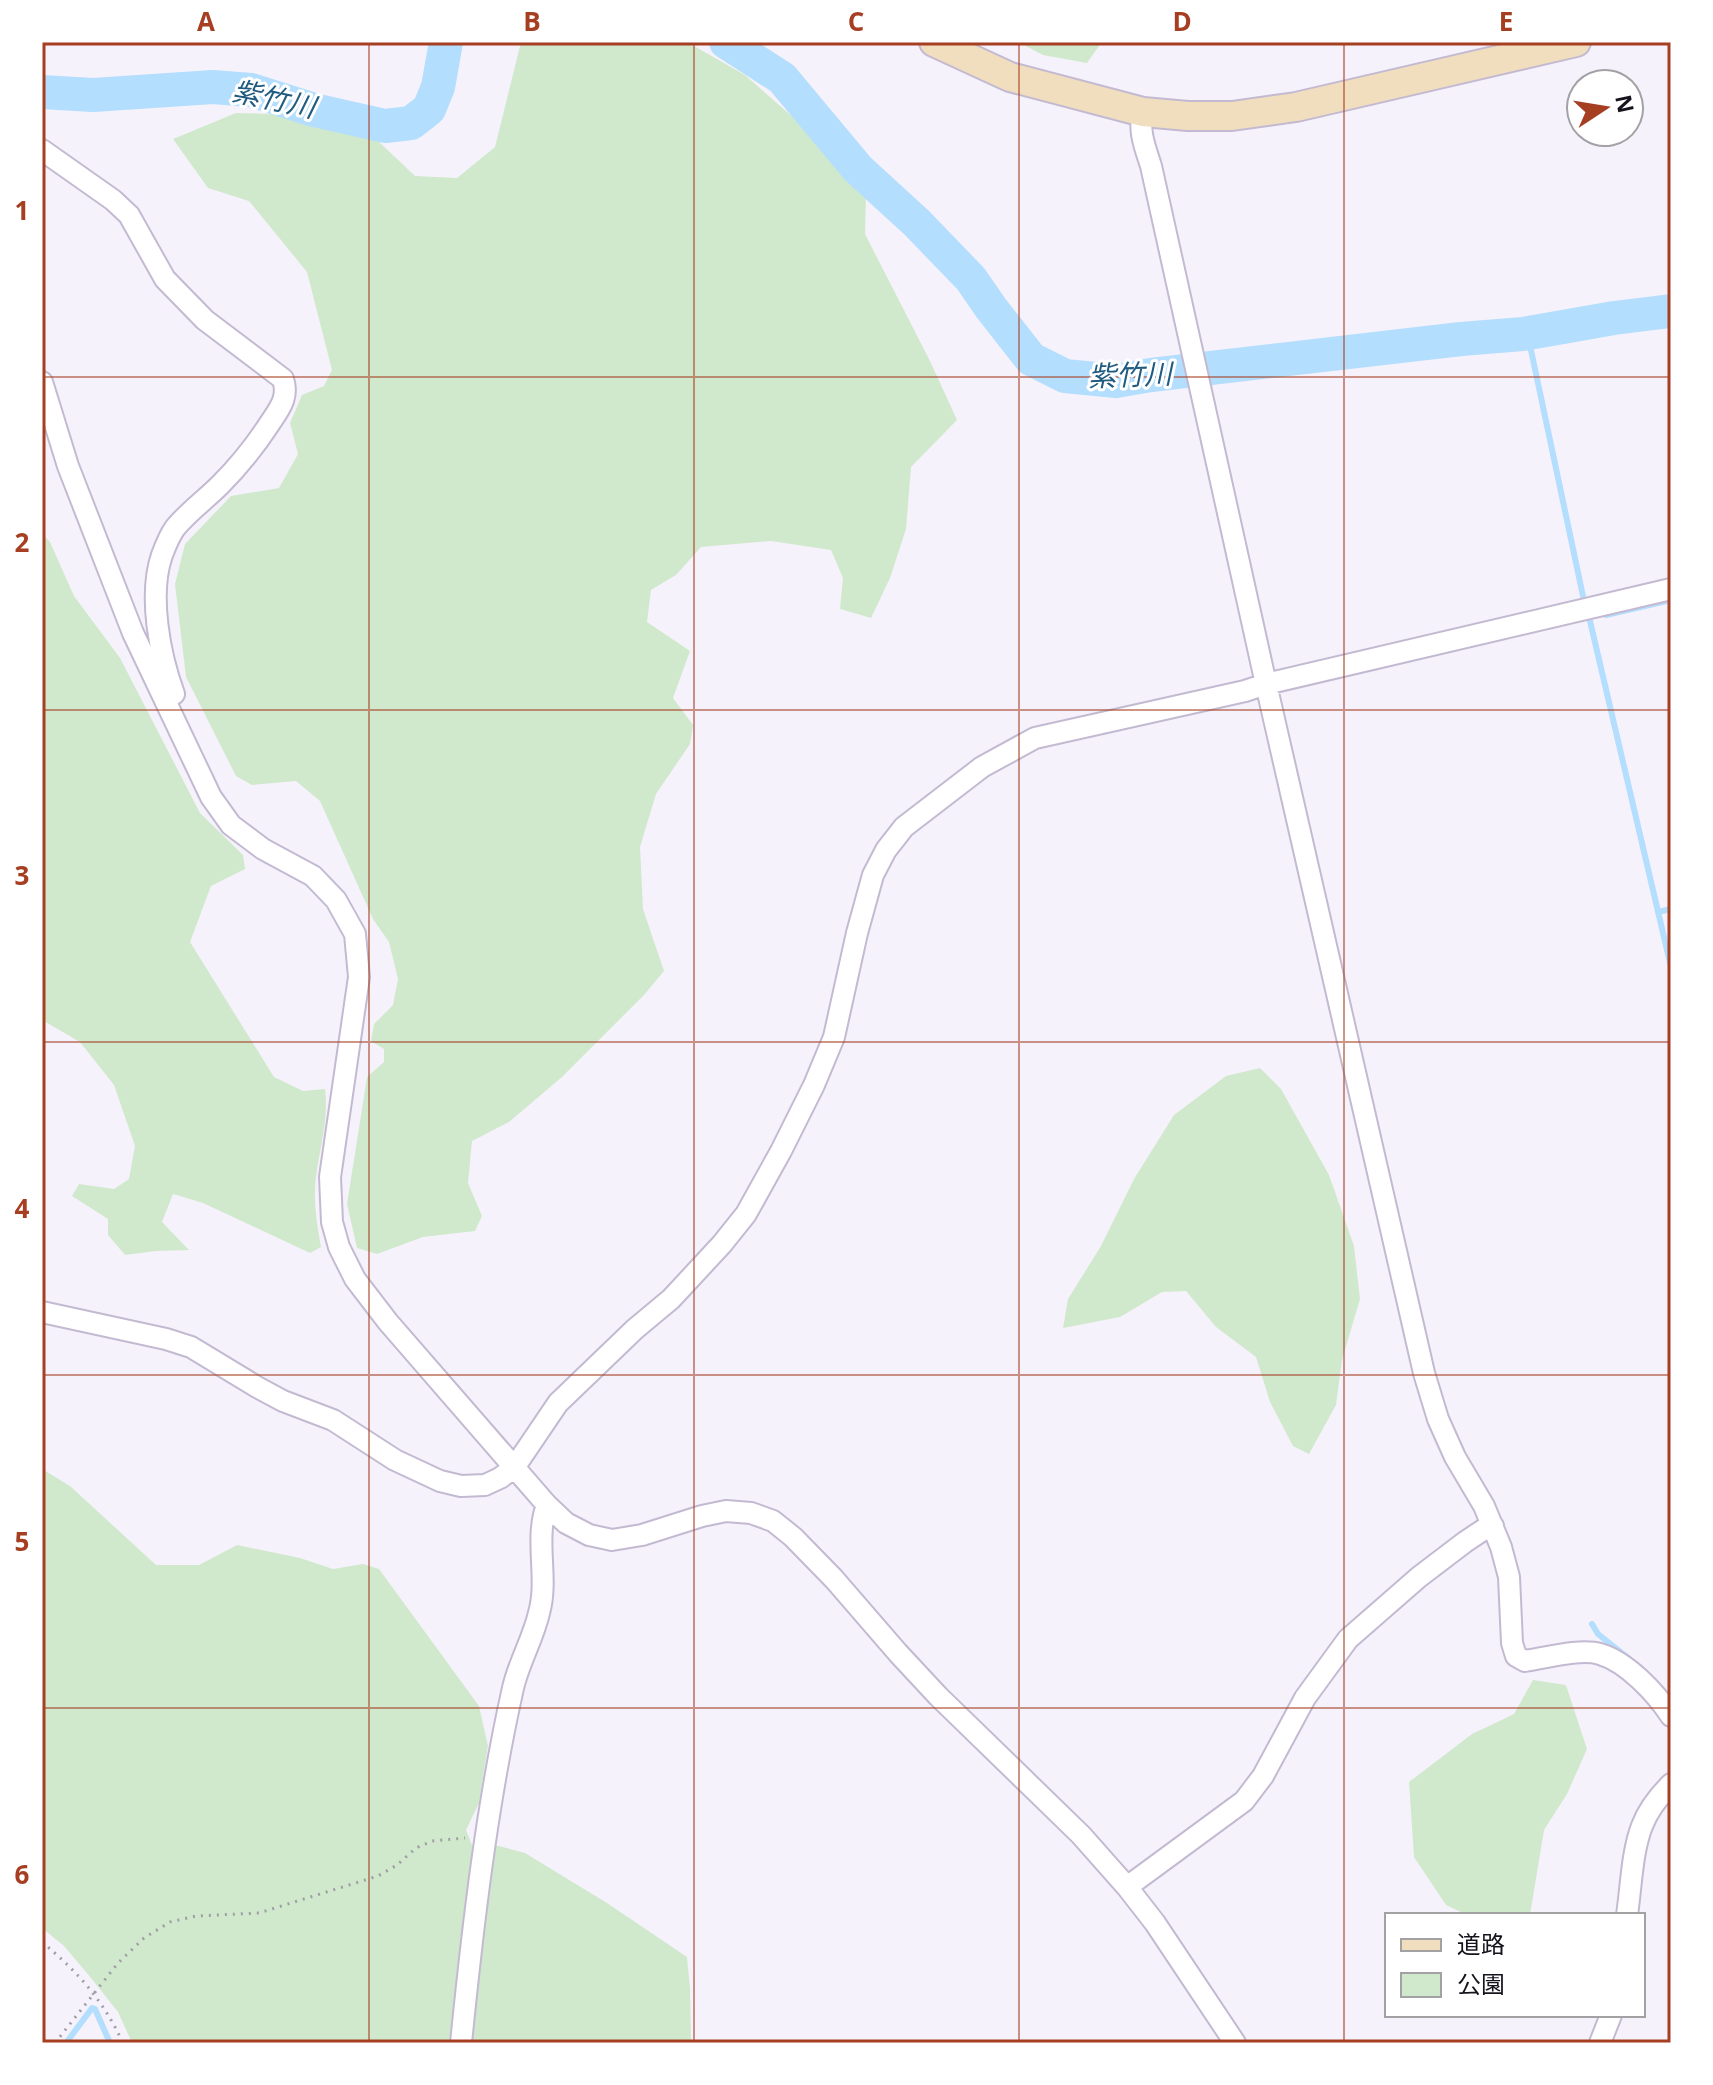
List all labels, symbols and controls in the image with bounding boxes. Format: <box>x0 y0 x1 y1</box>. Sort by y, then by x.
text: A <box>197 3 215 39</box>
text: B <box>523 3 541 39</box>
text: C <box>848 3 864 39</box>
text: D <box>1172 3 1192 39</box>
text: E <box>1499 3 1513 39</box>
north arrow <box>1565 68 1645 148</box>
water label: 紫竹川 <box>229 71 322 126</box>
text: N <box>1609 92 1642 116</box>
text: 1 <box>15 192 29 228</box>
water label: 紫竹川 <box>1087 353 1176 394</box>
text: 2 <box>15 524 30 560</box>
text: 3 <box>15 857 29 893</box>
text: 4 <box>15 1190 30 1226</box>
text: 5 <box>15 1523 29 1559</box>
text: 6 <box>15 1856 30 1892</box>
legend <box>1385 1913 1645 2017</box>
text: 道路 <box>1457 1927 1505 1960</box>
text: 公園 <box>1457 1967 1505 2000</box>

